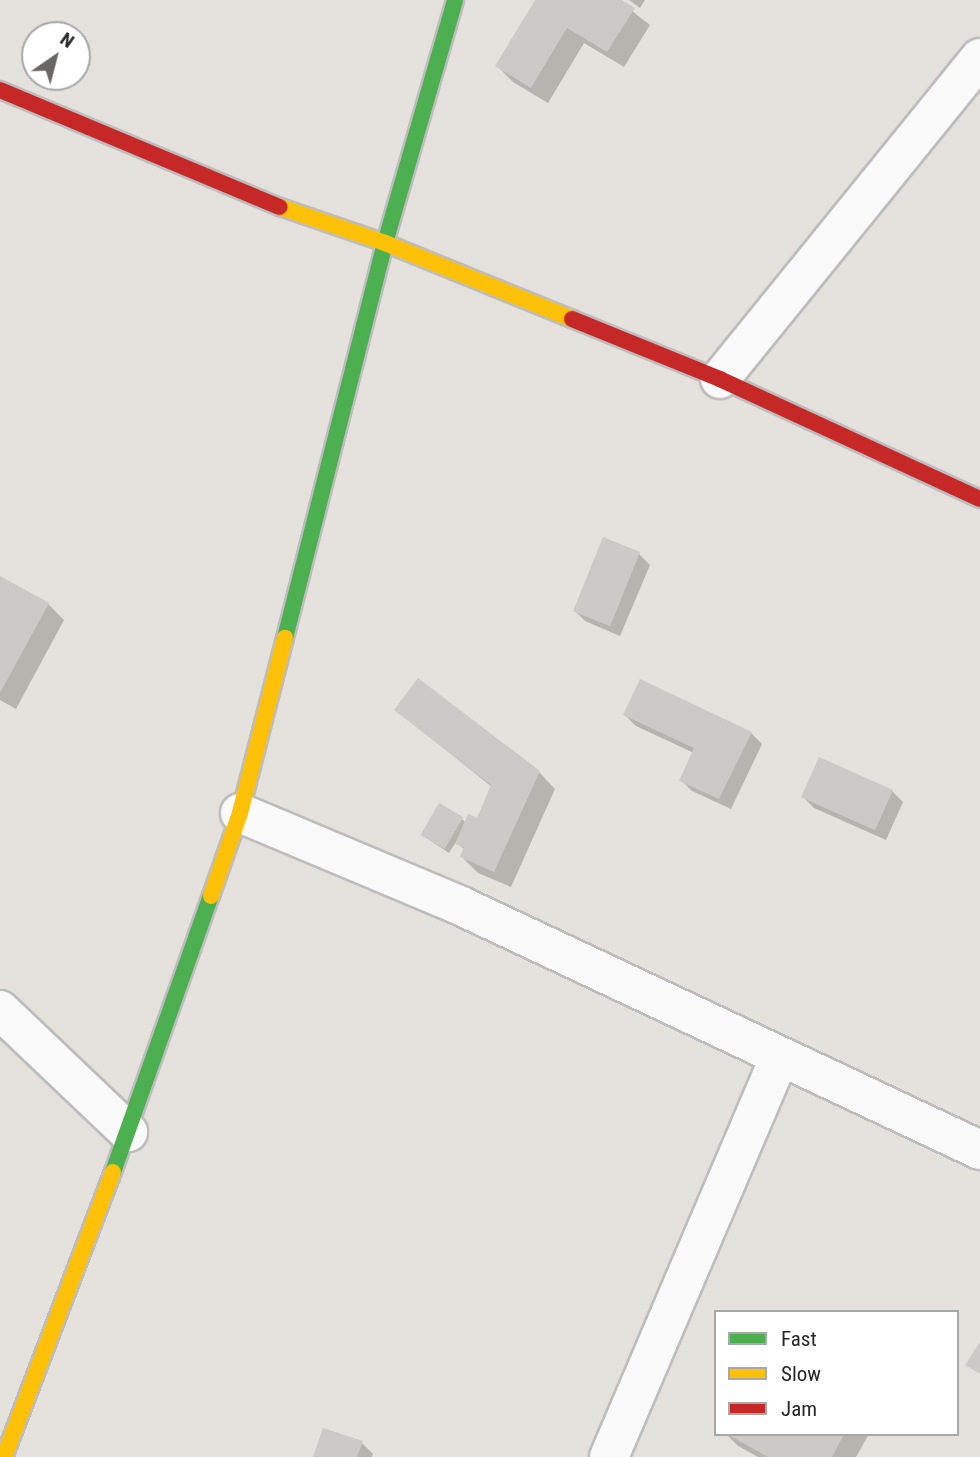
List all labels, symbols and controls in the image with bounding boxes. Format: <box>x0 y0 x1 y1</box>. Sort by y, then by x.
north arrow <box>21 21 91 91</box>
text: N <box>56 27 79 53</box>
legend <box>714 1310 959 1436</box>
text: Fast <box>781 1327 817 1351</box>
text: Slow <box>781 1362 821 1386</box>
text: Jam <box>781 1397 817 1421</box>

